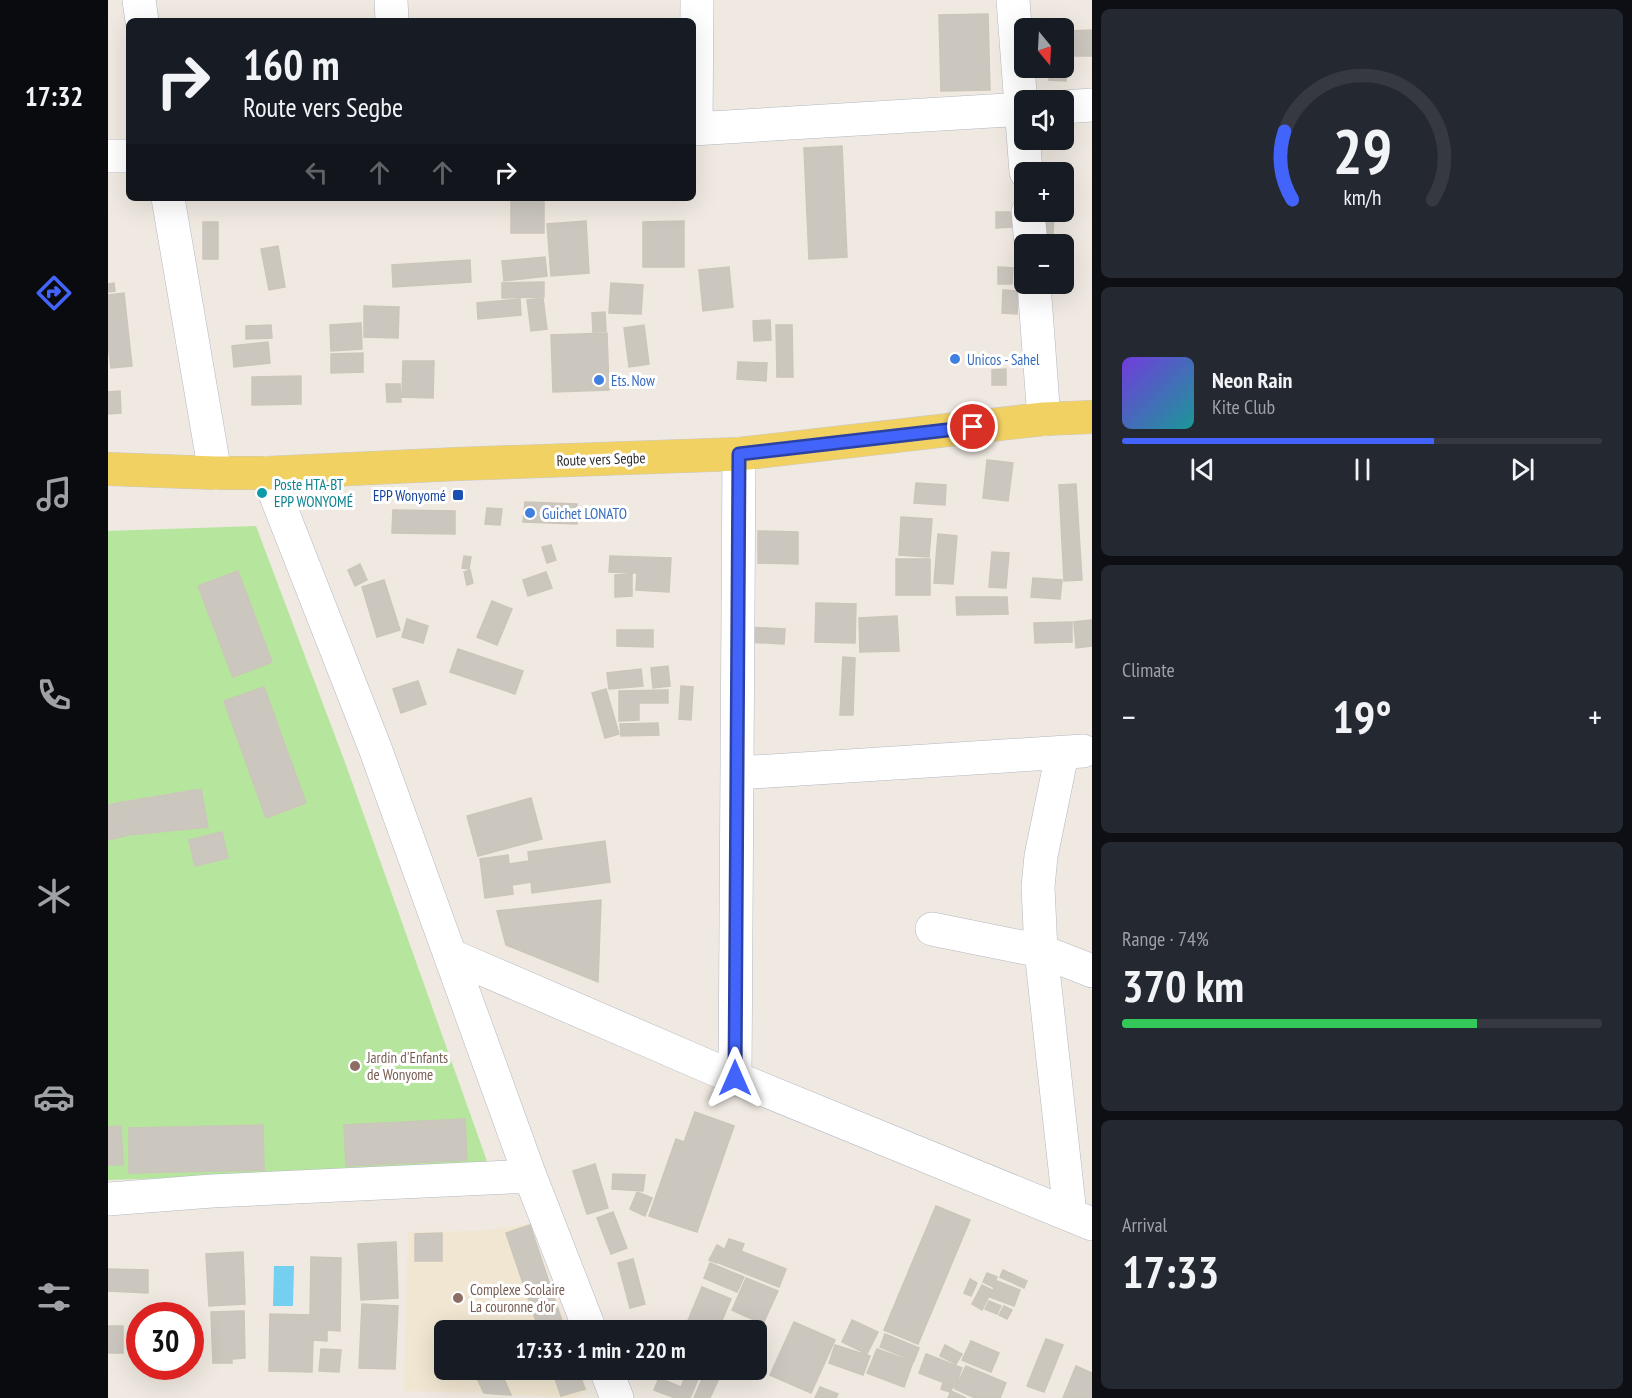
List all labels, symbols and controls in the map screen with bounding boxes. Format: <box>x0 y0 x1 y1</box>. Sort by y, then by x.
north arrow <box>1014 18 1074 78</box>
map controls <box>1014 18 1074 294</box>
text: 160 m <box>243 37 340 92</box>
icon: right <box>144 42 222 120</box>
text: 17:32 <box>25 79 83 113</box>
text: Route vers Segbe <box>243 90 403 124</box>
button: sound <box>1014 90 1074 150</box>
text: 29 <box>1332 111 1392 192</box>
icon: left <box>300 156 333 189</box>
icon: ahead <box>363 156 396 189</box>
icon: ahead <box>426 156 459 189</box>
icon: right <box>489 156 522 189</box>
button: + <box>1014 162 1074 222</box>
text: km/h <box>1343 184 1381 212</box>
button: − <box>1014 234 1074 294</box>
icon: directions <box>33 272 75 314</box>
place label: Unicos - Sahel <box>967 350 1040 369</box>
marker: Unicos - Sahel <box>948 352 962 366</box>
text: Neon Rain <box>1212 366 1292 394</box>
place label: Ets. Now <box>611 371 655 390</box>
marker: Ets. Now <box>592 373 606 387</box>
text: Kite Club <box>1212 394 1275 420</box>
pin <box>947 401 998 452</box>
icon: arrive <box>956 410 989 443</box>
street label: Route vers Segbe <box>556 448 646 470</box>
icon: previous <box>1186 453 1219 486</box>
icon: pause <box>1346 453 1379 486</box>
icon: next <box>1506 453 1539 486</box>
icon: music <box>33 473 75 515</box>
place label: Poste HTA-BT EPP WONYOMÉ <box>274 475 353 511</box>
marker: Poste HTA-BT EPP WONYOMÉ <box>255 486 269 500</box>
place label: EPP Wonyomé <box>373 486 446 505</box>
marker: EPP Wonyomé <box>451 488 465 502</box>
place label: Guichet LONATO <box>542 504 627 523</box>
marker: Guichet LONATO <box>523 506 537 520</box>
text: Climate <box>1122 657 1175 683</box>
icon: phone <box>33 674 75 716</box>
text: 19° <box>1332 687 1392 745</box>
text: − <box>1122 695 1136 738</box>
text: + <box>1588 695 1602 738</box>
icon: climate <box>33 875 75 917</box>
text: Range · 74% <box>1122 926 1209 952</box>
text: 370 km <box>1122 956 1244 1014</box>
position arrow <box>703 1046 767 1110</box>
place label: Jardin d'Enfants de Wonyome <box>366 1048 448 1084</box>
marker: Jardin d'Enfants de Wonyome <box>348 1059 362 1073</box>
icon: car <box>33 1076 75 1118</box>
text: Arrival <box>1122 1212 1167 1238</box>
text: 17:33 <box>1122 1242 1219 1300</box>
icon: filters <box>33 1276 75 1318</box>
place label: Complexe Scolaire La couronne d'or <box>470 1280 565 1316</box>
marker: Complexe Scolaire La couronne d'or <box>451 1291 465 1305</box>
speed limit sign: 30 <box>126 1302 204 1380</box>
text: 17:33 · 1 min · 220 m <box>515 1336 686 1364</box>

